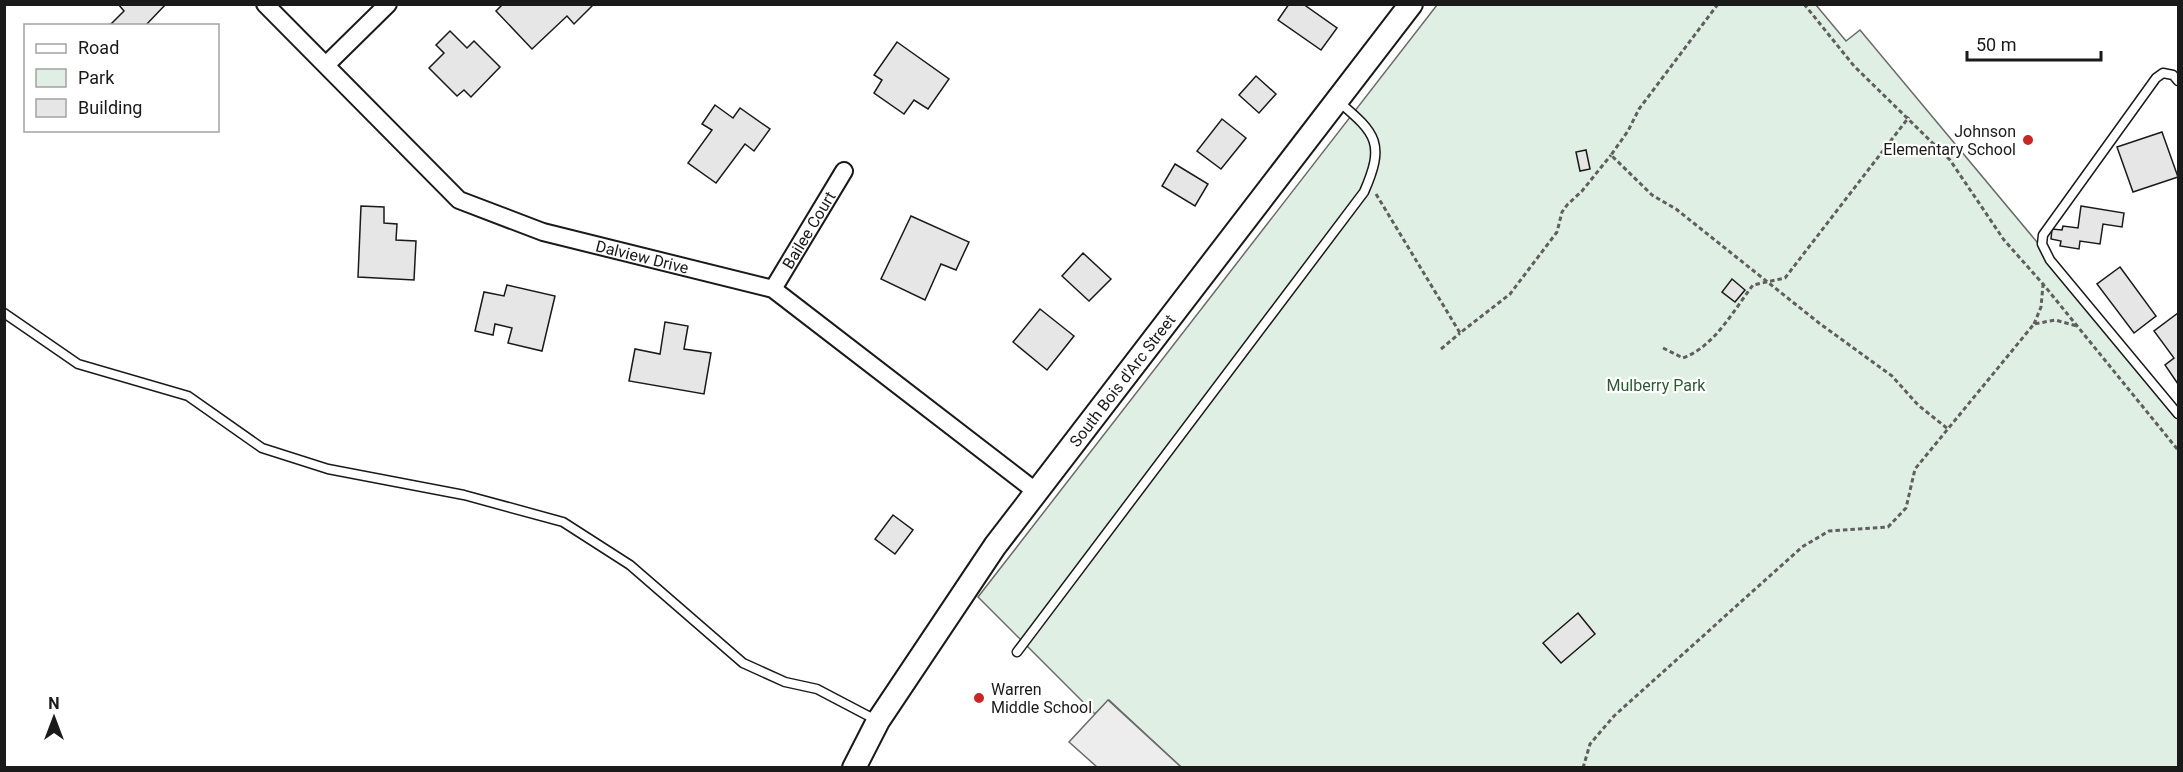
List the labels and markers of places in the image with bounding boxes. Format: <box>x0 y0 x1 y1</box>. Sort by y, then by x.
place label: Johnson Elementary School <box>1883 122 2016 159</box>
marker: Johnson Elementary School <box>2021 133 2035 147</box>
place label: Warren Middle School <box>991 680 1092 717</box>
marker: Warren Middle School <box>972 691 986 705</box>

